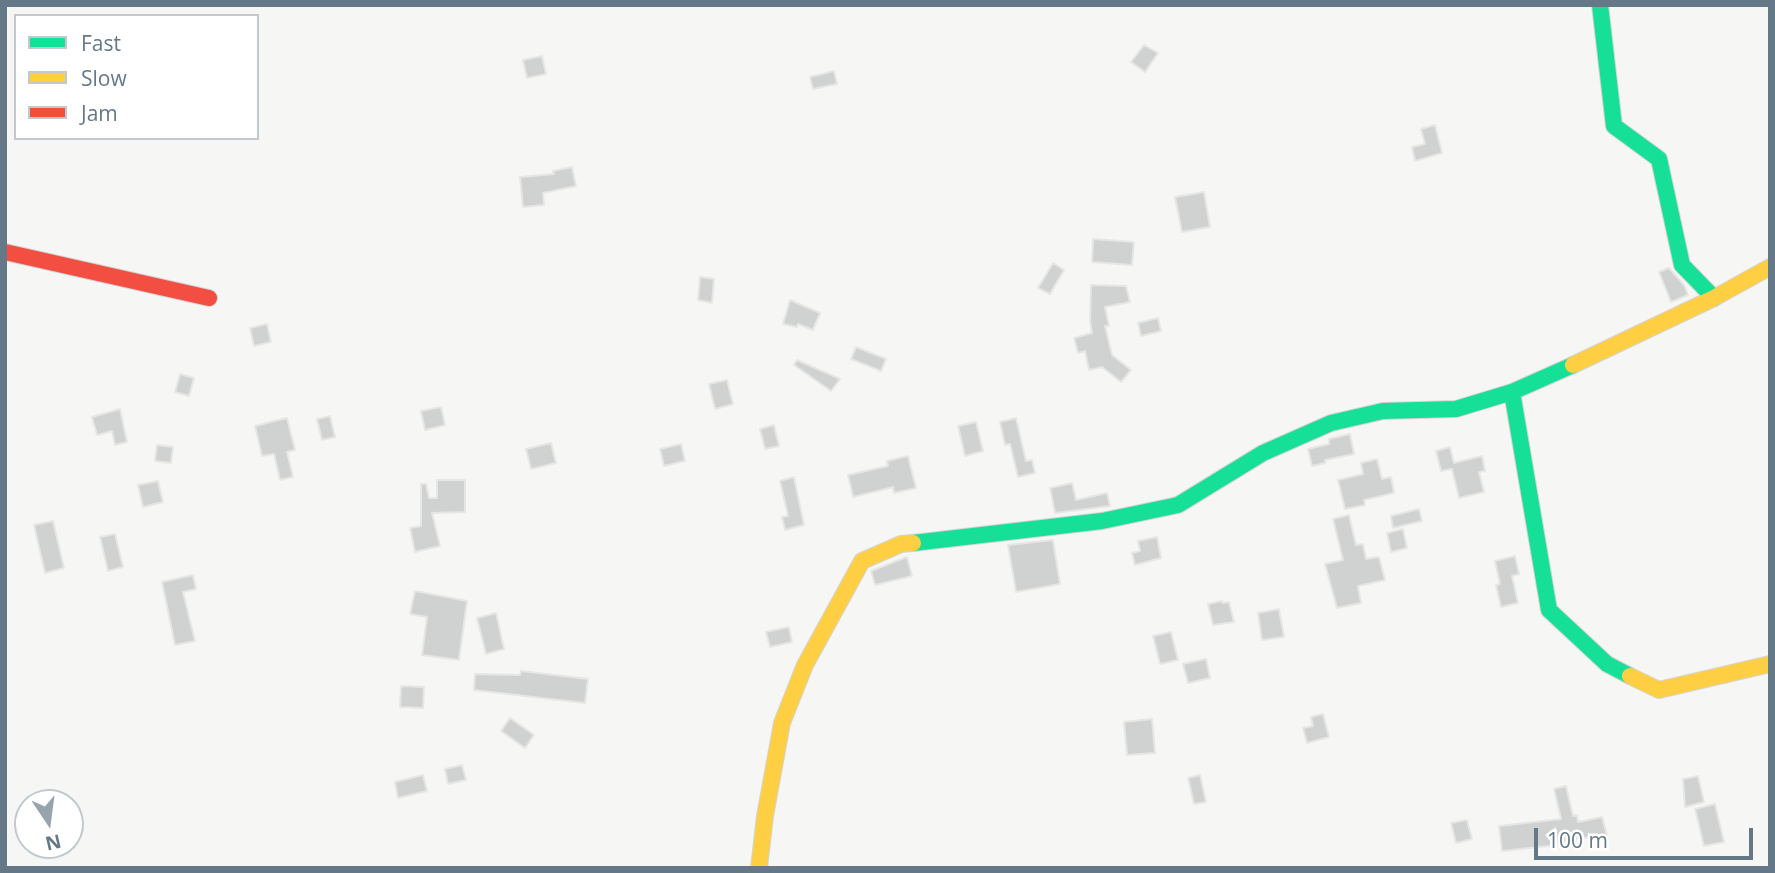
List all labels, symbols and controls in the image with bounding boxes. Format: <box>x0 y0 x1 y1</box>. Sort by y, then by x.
legend <box>14 14 259 140</box>
text: Fast <box>81 29 121 57</box>
text: Slow <box>81 64 127 92</box>
text: Jam <box>81 99 118 127</box>
north arrow <box>14 789 84 859</box>
scale bar <box>1537 814 1756 858</box>
text: 100 m <box>1547 826 1608 854</box>
text: N <box>43 828 64 857</box>

